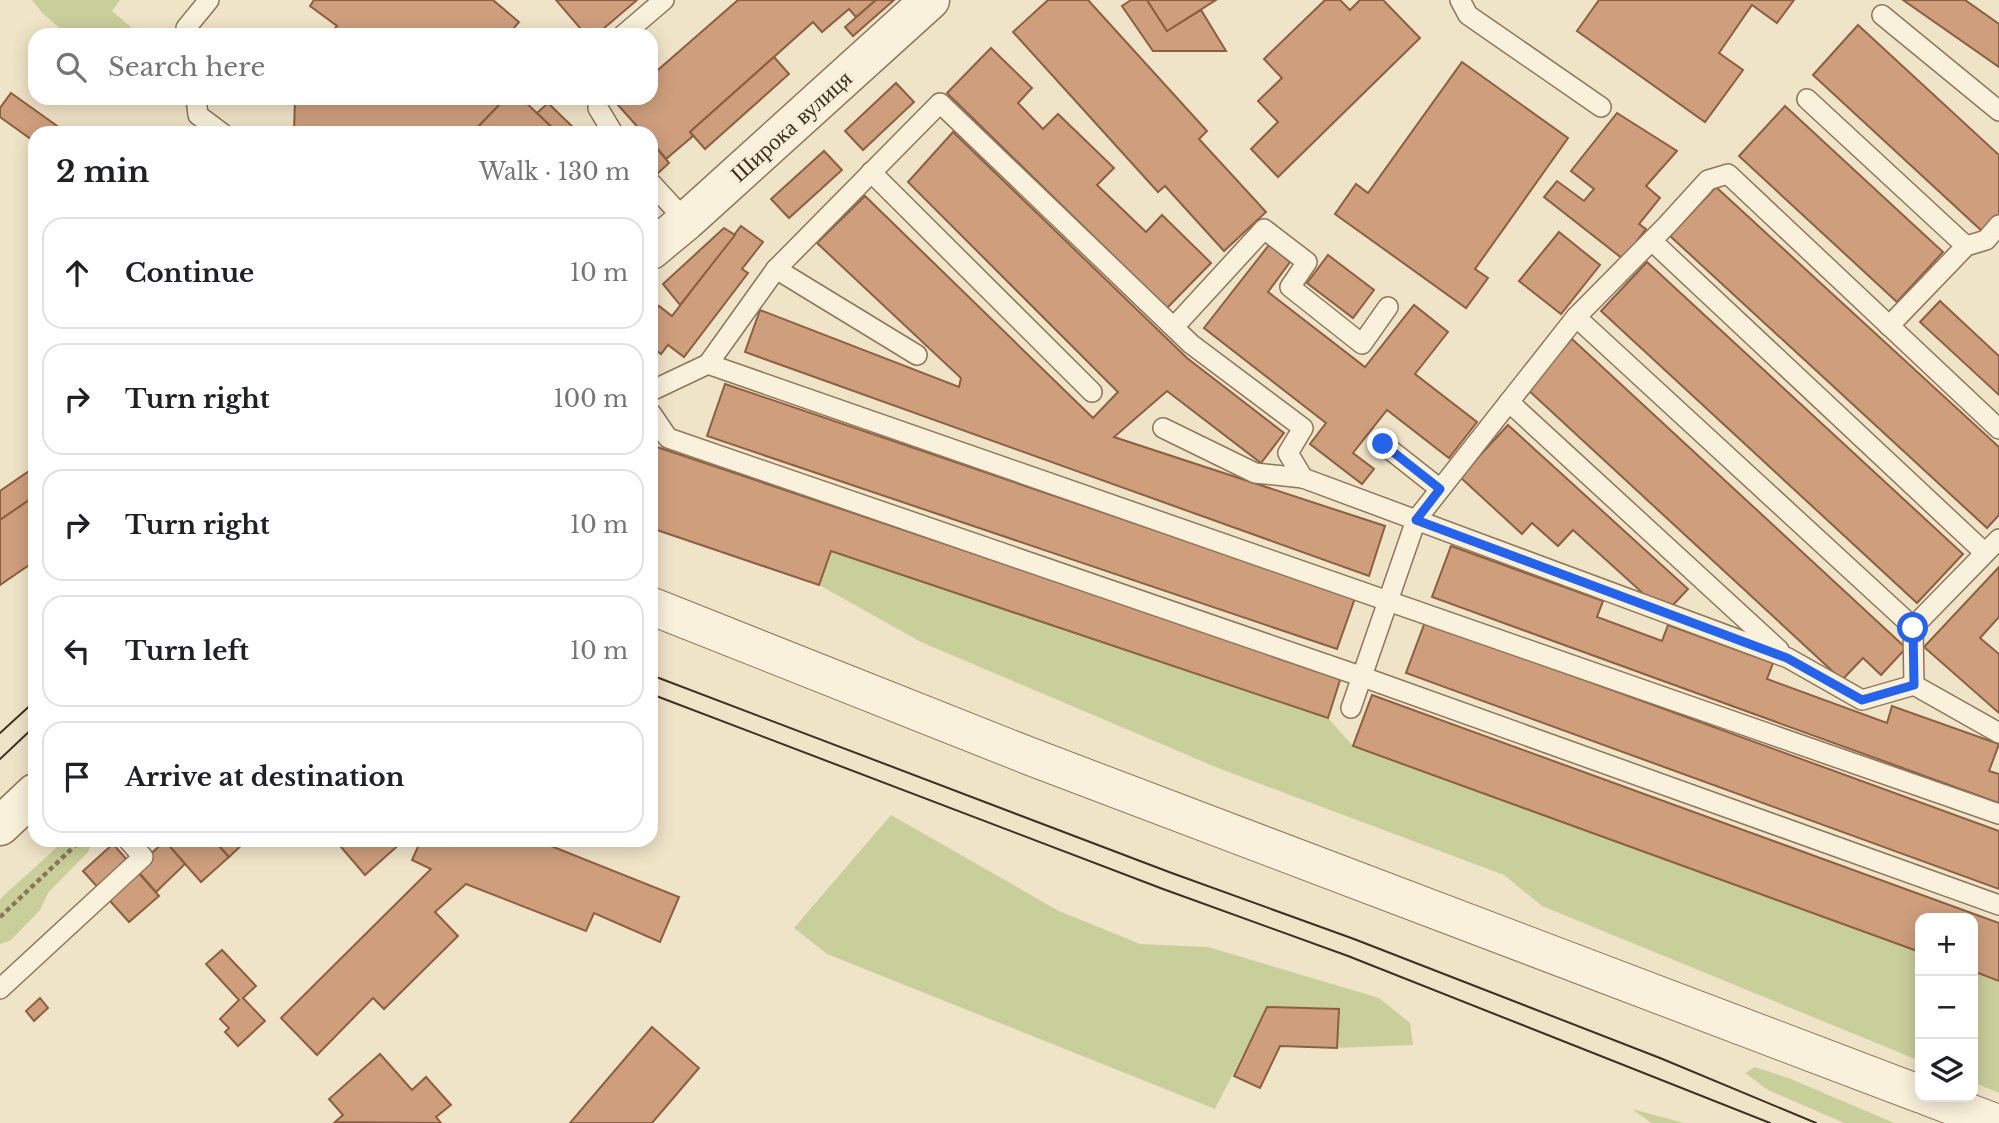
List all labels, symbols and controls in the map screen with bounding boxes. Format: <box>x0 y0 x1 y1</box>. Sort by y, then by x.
search box <box>28 28 658 105</box>
icon: search <box>52 48 90 86</box>
text: Search here <box>108 51 265 83</box>
street label: Широка вулиця <box>725 64 858 188</box>
text: 2 min <box>56 153 149 190</box>
text: Walk · 130 m <box>479 158 630 186</box>
icon: ahead <box>58 254 96 292</box>
text: Continue <box>125 257 254 289</box>
text: 10 m <box>570 259 628 287</box>
icon: right <box>58 380 96 418</box>
text: Turn right <box>125 383 270 415</box>
text: 100 m <box>554 385 628 413</box>
route end <box>1367 428 1398 459</box>
icon: right <box>58 506 96 544</box>
text: Turn right <box>125 509 270 541</box>
text: 10 m <box>570 511 628 539</box>
route start <box>1897 612 1928 643</box>
icon: left <box>58 632 96 670</box>
text: Turn left <box>125 635 249 667</box>
text: 10 m <box>570 637 628 665</box>
icon: arrive <box>58 758 96 796</box>
text: Arrive at destination <box>125 761 405 793</box>
map controls <box>1915 913 1978 1102</box>
button: + <box>1915 913 1978 976</box>
button: − <box>1915 976 1978 1039</box>
button: layers <box>1915 1039 1978 1102</box>

